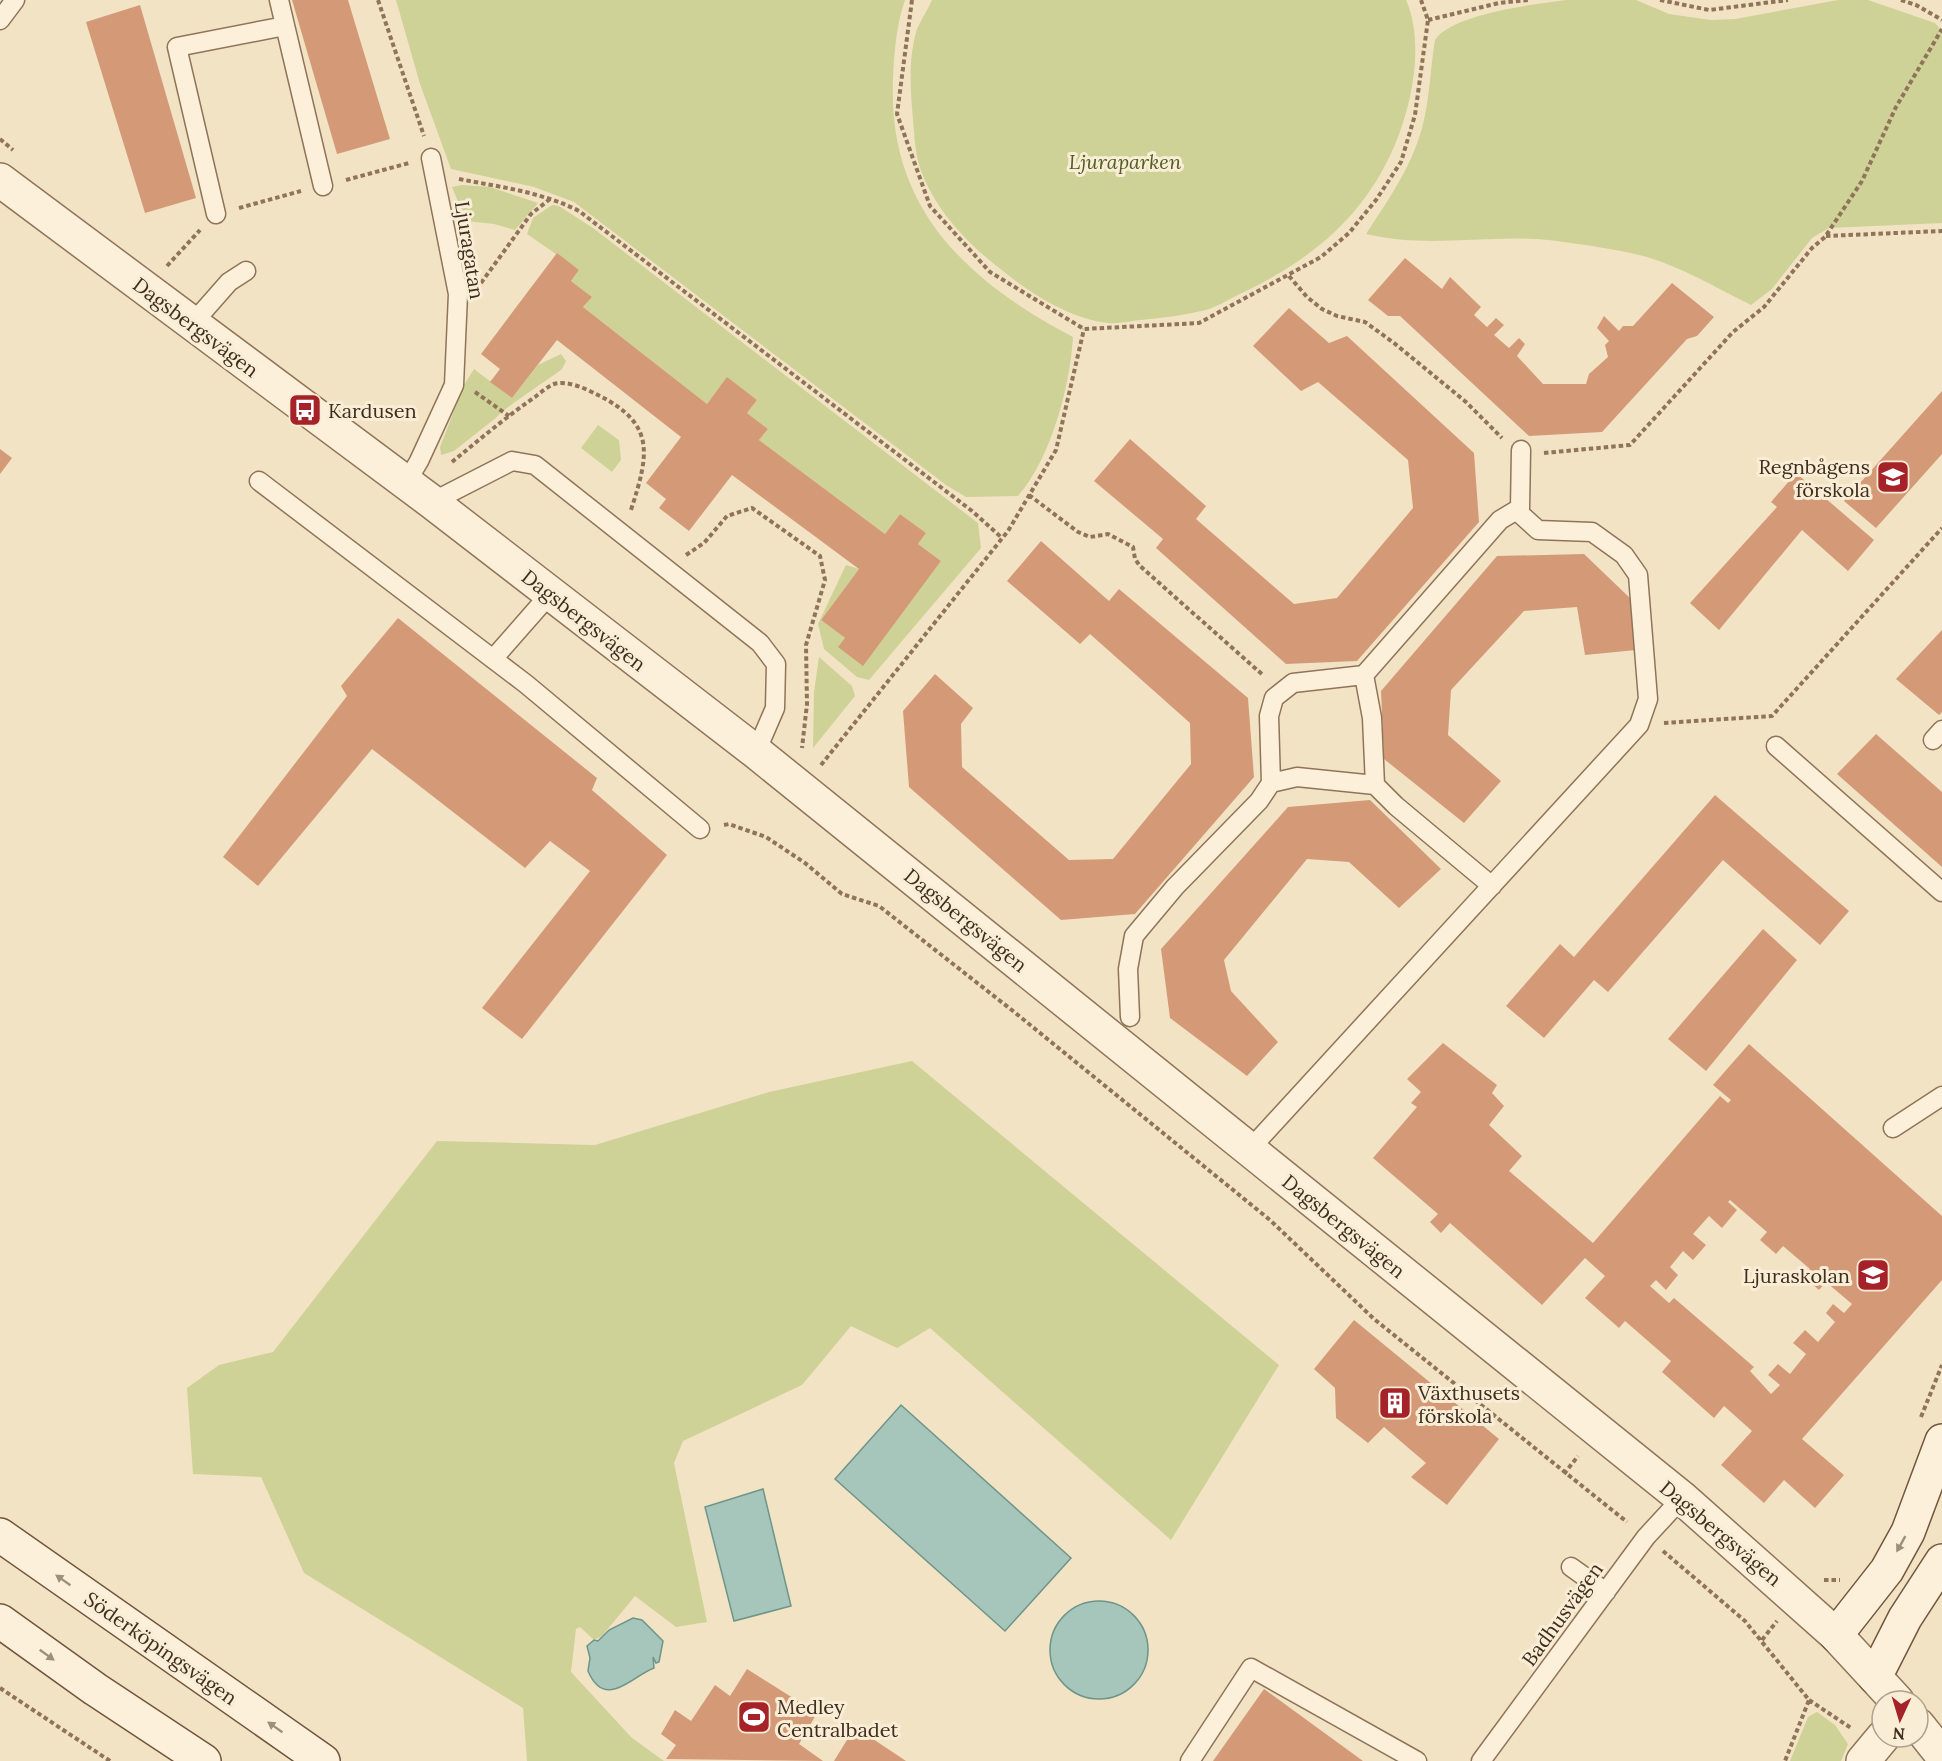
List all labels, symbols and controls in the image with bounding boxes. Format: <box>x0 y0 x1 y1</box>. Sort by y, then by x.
park label: Ljuraparken <box>1069 149 1182 174</box>
street label: Ljuragatan <box>450 199 490 301</box>
street label: Dagsbergsvägen <box>128 272 264 382</box>
bus stop icon: Kardusen <box>287 392 323 428</box>
place label: Kardusen <box>328 398 417 423</box>
place label: Regnbågens förskola <box>1758 454 1870 502</box>
school or university icon: Regnbågens förskola <box>1875 459 1911 495</box>
street label: Dagsbergsvägen <box>517 564 651 676</box>
street label: Dagsbergsvägen <box>899 863 1033 977</box>
street label: Dagsbergsvägen <box>1277 1169 1411 1283</box>
school or university icon: Ljuraskolan <box>1855 1257 1891 1293</box>
place label: Ljuraskolan <box>1743 1263 1850 1288</box>
place label: Växthusets förskola <box>1417 1380 1520 1428</box>
building icon: Växthusets förskola <box>1377 1385 1413 1421</box>
street label: Dagsbergsvägen <box>1655 1475 1787 1591</box>
one-way arrow <box>1896 1536 1907 1552</box>
street label: Badhusvägen <box>1516 1557 1608 1671</box>
one-way arrow <box>56 1574 71 1586</box>
street label: Söderköpingsvägen <box>80 1586 242 1710</box>
one-way arrow <box>39 1649 55 1661</box>
north arrow <box>1870 1689 1930 1749</box>
place label: Medley Centralbadet <box>777 1694 898 1742</box>
sports icon: Medley Centralbadet <box>736 1699 772 1735</box>
one-way arrow <box>267 1721 283 1733</box>
text: N <box>1892 1724 1906 1744</box>

